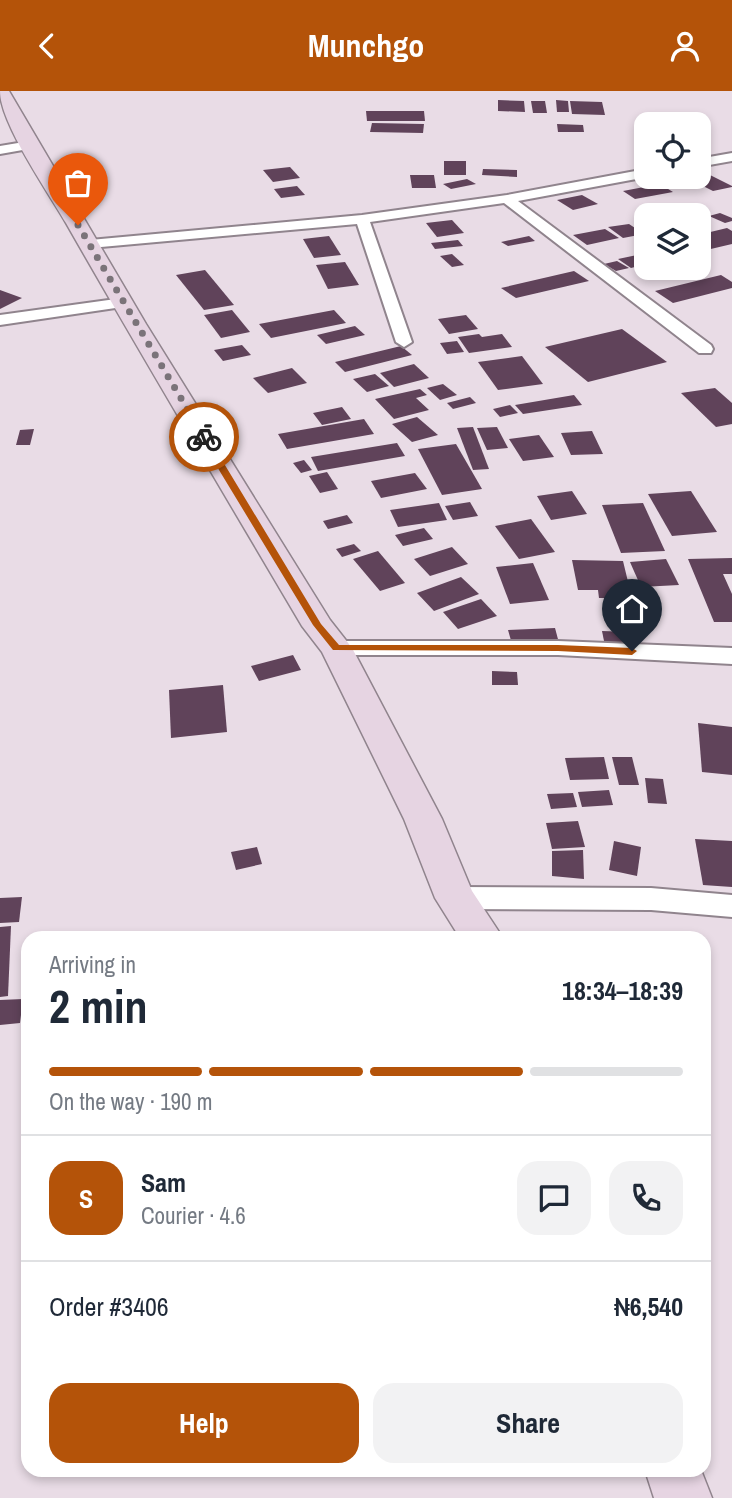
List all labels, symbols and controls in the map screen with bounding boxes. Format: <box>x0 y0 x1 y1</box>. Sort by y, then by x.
text: Munchgo <box>308 24 424 67</box>
icon: back <box>28 27 66 65</box>
icon: person <box>666 27 704 65</box>
map controls <box>634 112 711 280</box>
button: locate <box>634 112 711 189</box>
pin <box>48 153 108 225</box>
icon: bag <box>59 164 97 202</box>
button: layers <box>634 203 711 280</box>
courier <box>169 402 239 472</box>
icon: bike <box>185 418 223 456</box>
pin <box>602 579 662 651</box>
icon: home <box>613 590 651 628</box>
text: Arriving in <box>49 949 136 980</box>
text: 18:34–18:39 <box>562 973 683 1008</box>
text: 2 min <box>49 975 148 1037</box>
text: On the way · 190 m <box>49 1086 213 1117</box>
button: chat <box>517 1161 591 1235</box>
button: phone <box>609 1161 683 1235</box>
text: Sam <box>141 1165 186 1200</box>
text: S <box>79 1181 93 1216</box>
text: Courier · 4.6 <box>141 1200 246 1231</box>
text: Order #3406 <box>49 1289 169 1324</box>
text: ₦6,540 <box>614 1289 683 1324</box>
button: Help <box>49 1383 359 1463</box>
button: Share <box>373 1383 683 1463</box>

